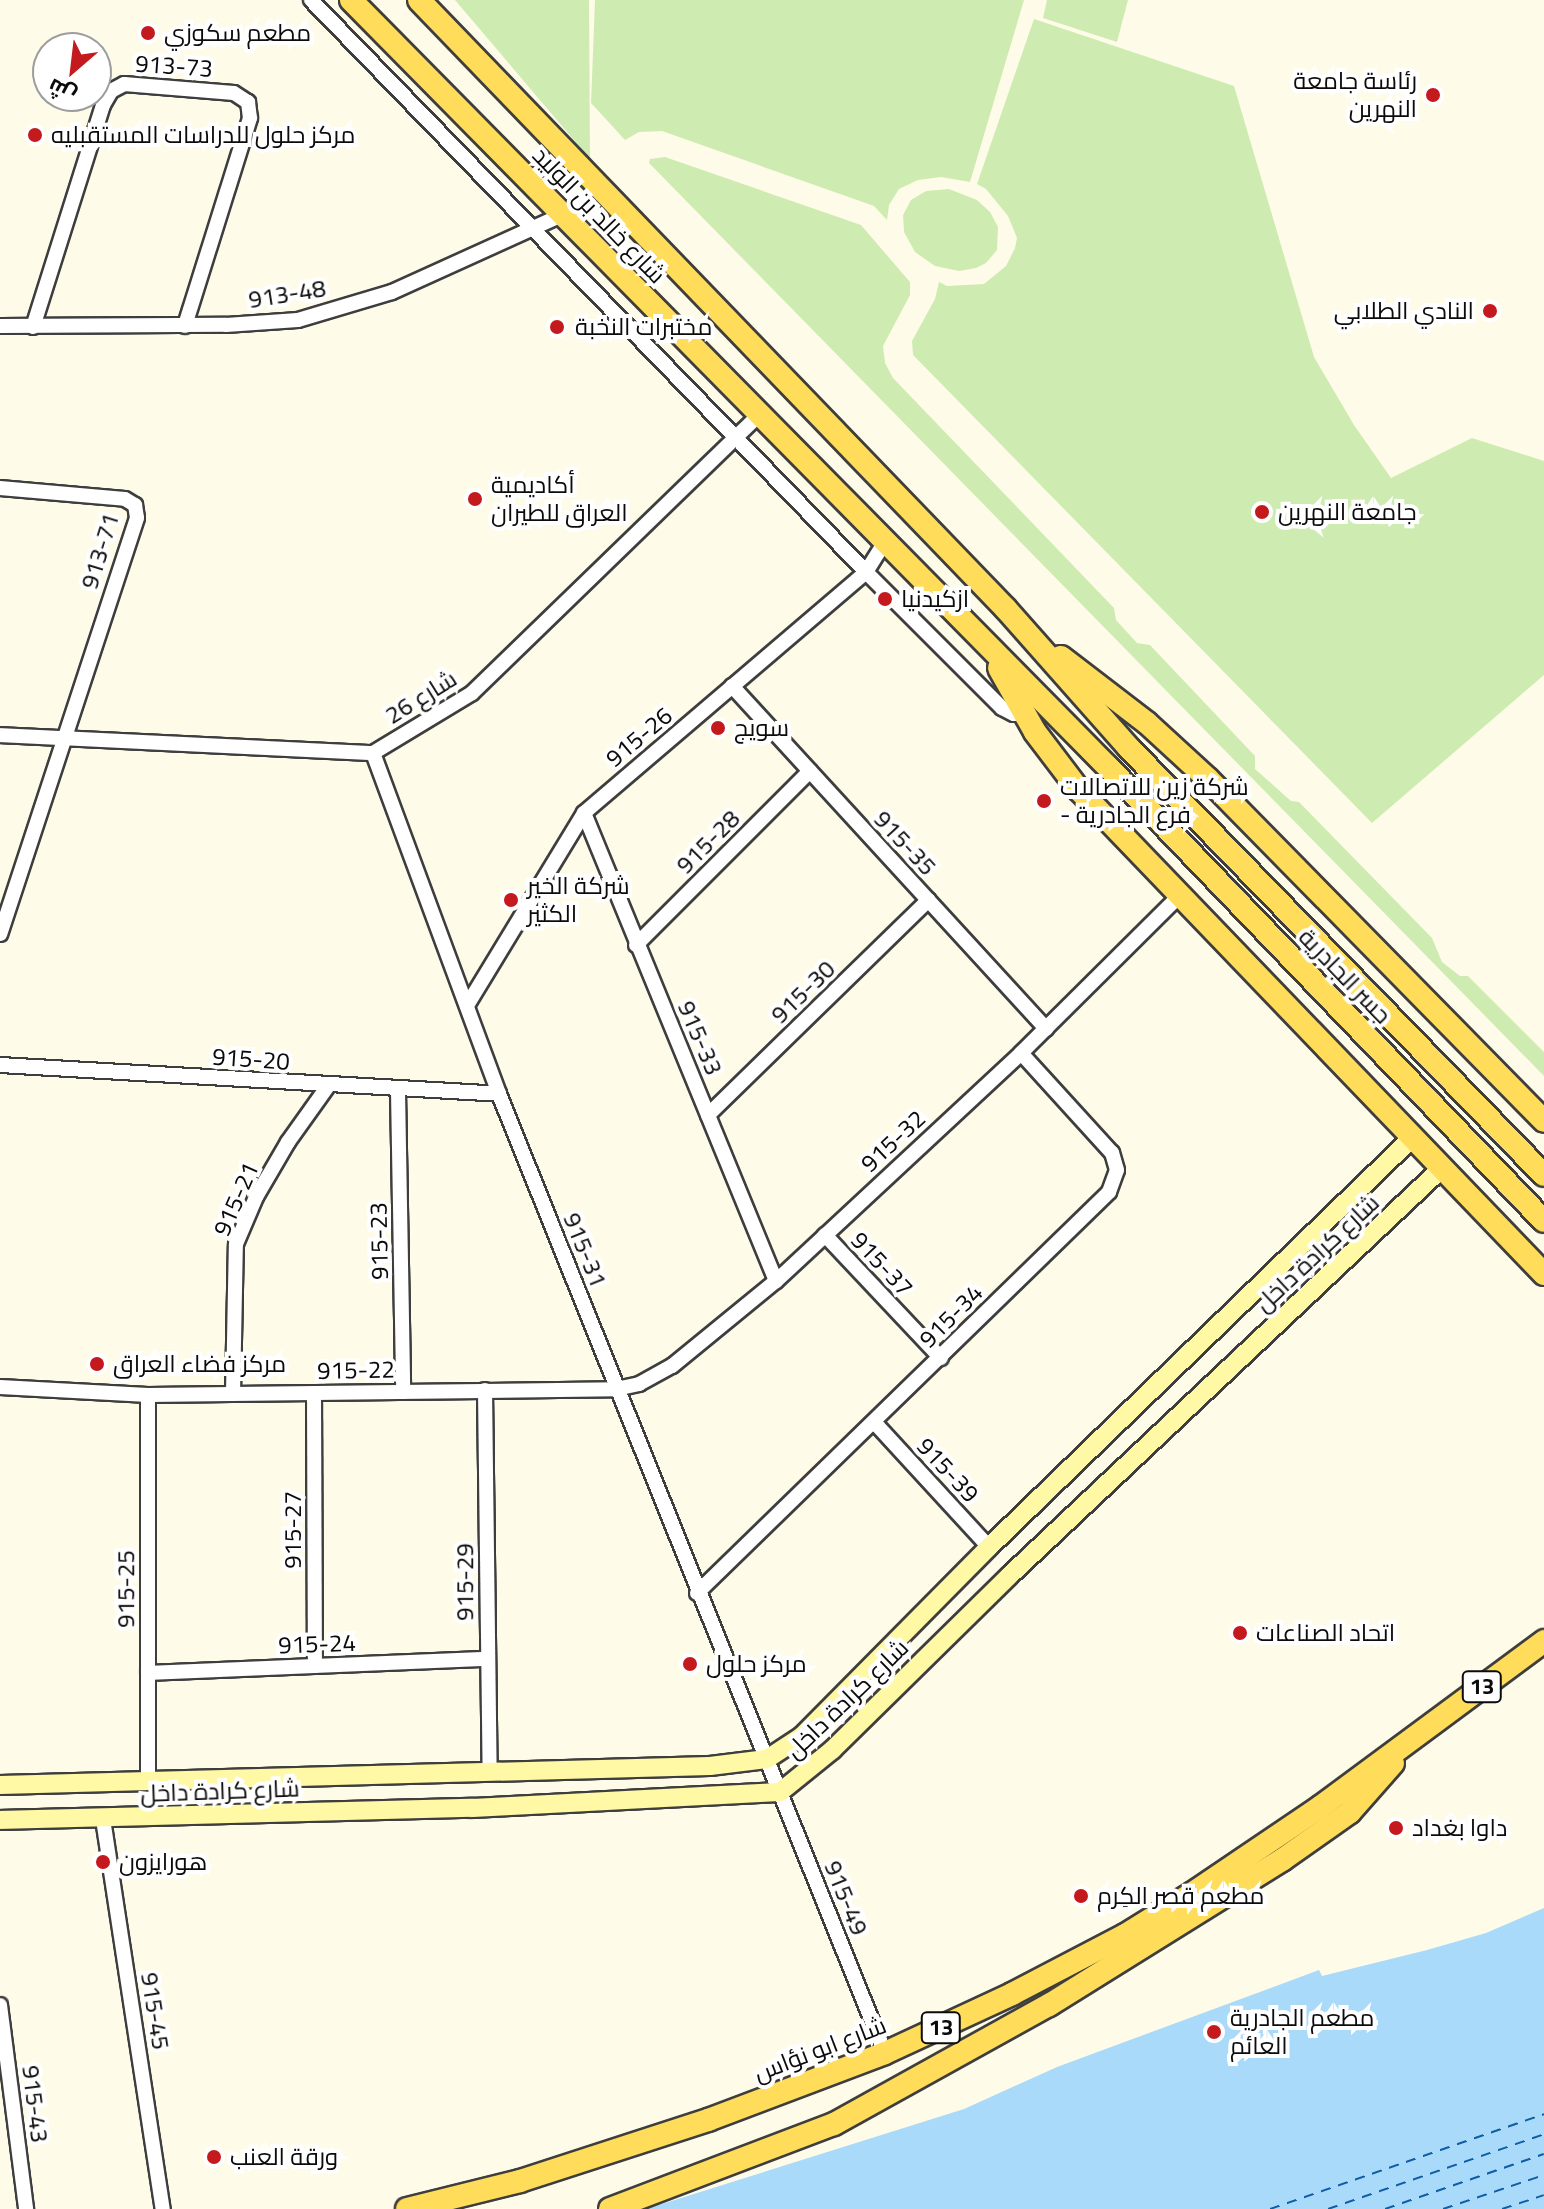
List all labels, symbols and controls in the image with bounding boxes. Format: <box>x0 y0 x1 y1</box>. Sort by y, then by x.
place label: مطعم سكوزي <box>164 19 311 47</box>
marker: مطعم سكوزي <box>139 24 157 42</box>
north arrow <box>32 32 112 112</box>
street label: 913-73 <box>134 49 214 83</box>
text: ش <box>39 66 84 117</box>
place label: رئاسة جامعة النهرين <box>1293 67 1417 123</box>
marker: رئاسة جامعة النهرين <box>1424 86 1442 104</box>
place label: مركز حلول للدراسات المستقبليه <box>51 121 355 149</box>
marker: مركز حلول للدراسات المستقبليه <box>26 126 44 144</box>
street label: شارع خالد بن الوليد <box>527 141 671 289</box>
street label: 913-48 <box>246 274 328 314</box>
place label: النادي الطلابي <box>1334 297 1474 325</box>
marker: النادي الطلابي <box>1481 302 1499 320</box>
place label: مختبرات النخبة <box>575 313 712 341</box>
marker: مختبرات النخبة <box>546 316 568 338</box>
place label: أكاديمية العراق للطيران <box>491 471 628 527</box>
marker: أكاديمية العراق للطيران <box>466 490 484 508</box>
place label: جامعة النهرين <box>1278 498 1416 526</box>
marker: جامعة النهرين <box>1253 503 1271 521</box>
street label: 913-71 <box>75 510 125 592</box>
place label: ازكيدنيا <box>901 585 969 613</box>
marker: ازكيدنيا <box>876 590 894 608</box>
street label: شارع 26 <box>380 664 462 730</box>
street label: 915-26 <box>600 701 678 773</box>
place label: سويج <box>734 714 789 742</box>
marker: سويج <box>709 719 727 737</box>
place label: شركة زين للاتصالات - فرع الجادرية <box>1060 773 1249 829</box>
marker: شركة زين للاتصالات - فرع الجادرية <box>1035 792 1053 810</box>
street label: 915-28 <box>670 804 746 880</box>
street label: 915-35 <box>868 805 942 881</box>
place label: شركة الخير الكثير <box>527 872 630 928</box>
marker: شركة الخير الكثير <box>502 891 520 909</box>
street label: جسر الجادرية <box>1293 923 1397 1029</box>
street label: 915-30 <box>765 955 841 1029</box>
street label: 915-33 <box>672 997 728 1079</box>
street label: 915-20 <box>211 1042 291 1076</box>
street label: 915-32 <box>855 1104 931 1178</box>
street label: 915-21 <box>207 1158 265 1240</box>
street label: شارع كرادة داخل <box>1249 1188 1385 1318</box>
street label: 915-23 <box>364 1202 394 1280</box>
street label: 915-31 <box>557 1209 613 1291</box>
street label: 915-37 <box>845 1226 919 1302</box>
street label: 915-34 <box>913 1278 989 1354</box>
place label: مركز فضاء العراق <box>113 1350 286 1378</box>
marker: مركز فضاء العراق <box>88 1355 106 1373</box>
street label: 915-22 <box>317 1355 395 1385</box>
street label: 915-39 <box>911 1432 985 1508</box>
street label: 915-27 <box>279 1491 307 1569</box>
street label: 915-29 <box>451 1543 479 1621</box>
street label: 915-25 <box>112 1550 140 1628</box>
place label: اتحاد الصناعات <box>1256 1619 1395 1647</box>
marker: اتحاد الصناعات <box>1231 1624 1249 1642</box>
street label: 915-24 <box>278 1628 356 1660</box>
street label: شارع كرادة داخل <box>780 1633 914 1765</box>
place label: مركز حلول <box>706 1650 807 1678</box>
marker: مركز حلول <box>681 1655 699 1673</box>
road number: 13 <box>1460 1669 1504 1705</box>
street label: شارع كرادة داخل <box>140 1774 300 1808</box>
place label: داوا بغداد <box>1412 1814 1507 1842</box>
marker: داوا بغداد <box>1387 1819 1405 1837</box>
place label: هورايزون <box>119 1848 207 1876</box>
marker: هورايزون <box>94 1853 112 1871</box>
street label: 915-49 <box>818 1857 874 1939</box>
place label: مطعم قصر الكِرم <box>1097 1882 1265 1910</box>
marker: مطعم قصر الكِرم <box>1072 1887 1090 1905</box>
street label: 915-45 <box>135 1970 175 2052</box>
place label: مطعم الجادرية العائم <box>1230 2004 1374 2060</box>
road number: 13 <box>919 2010 963 2046</box>
street label: شارع ابو نؤاس <box>750 2011 890 2087</box>
marker: مطعم الجادرية العائم <box>1205 2023 1223 2041</box>
street label: 915-43 <box>16 2064 54 2144</box>
place label: ورقة العنب <box>230 2143 338 2171</box>
marker: ورقة العنب <box>205 2148 223 2166</box>

